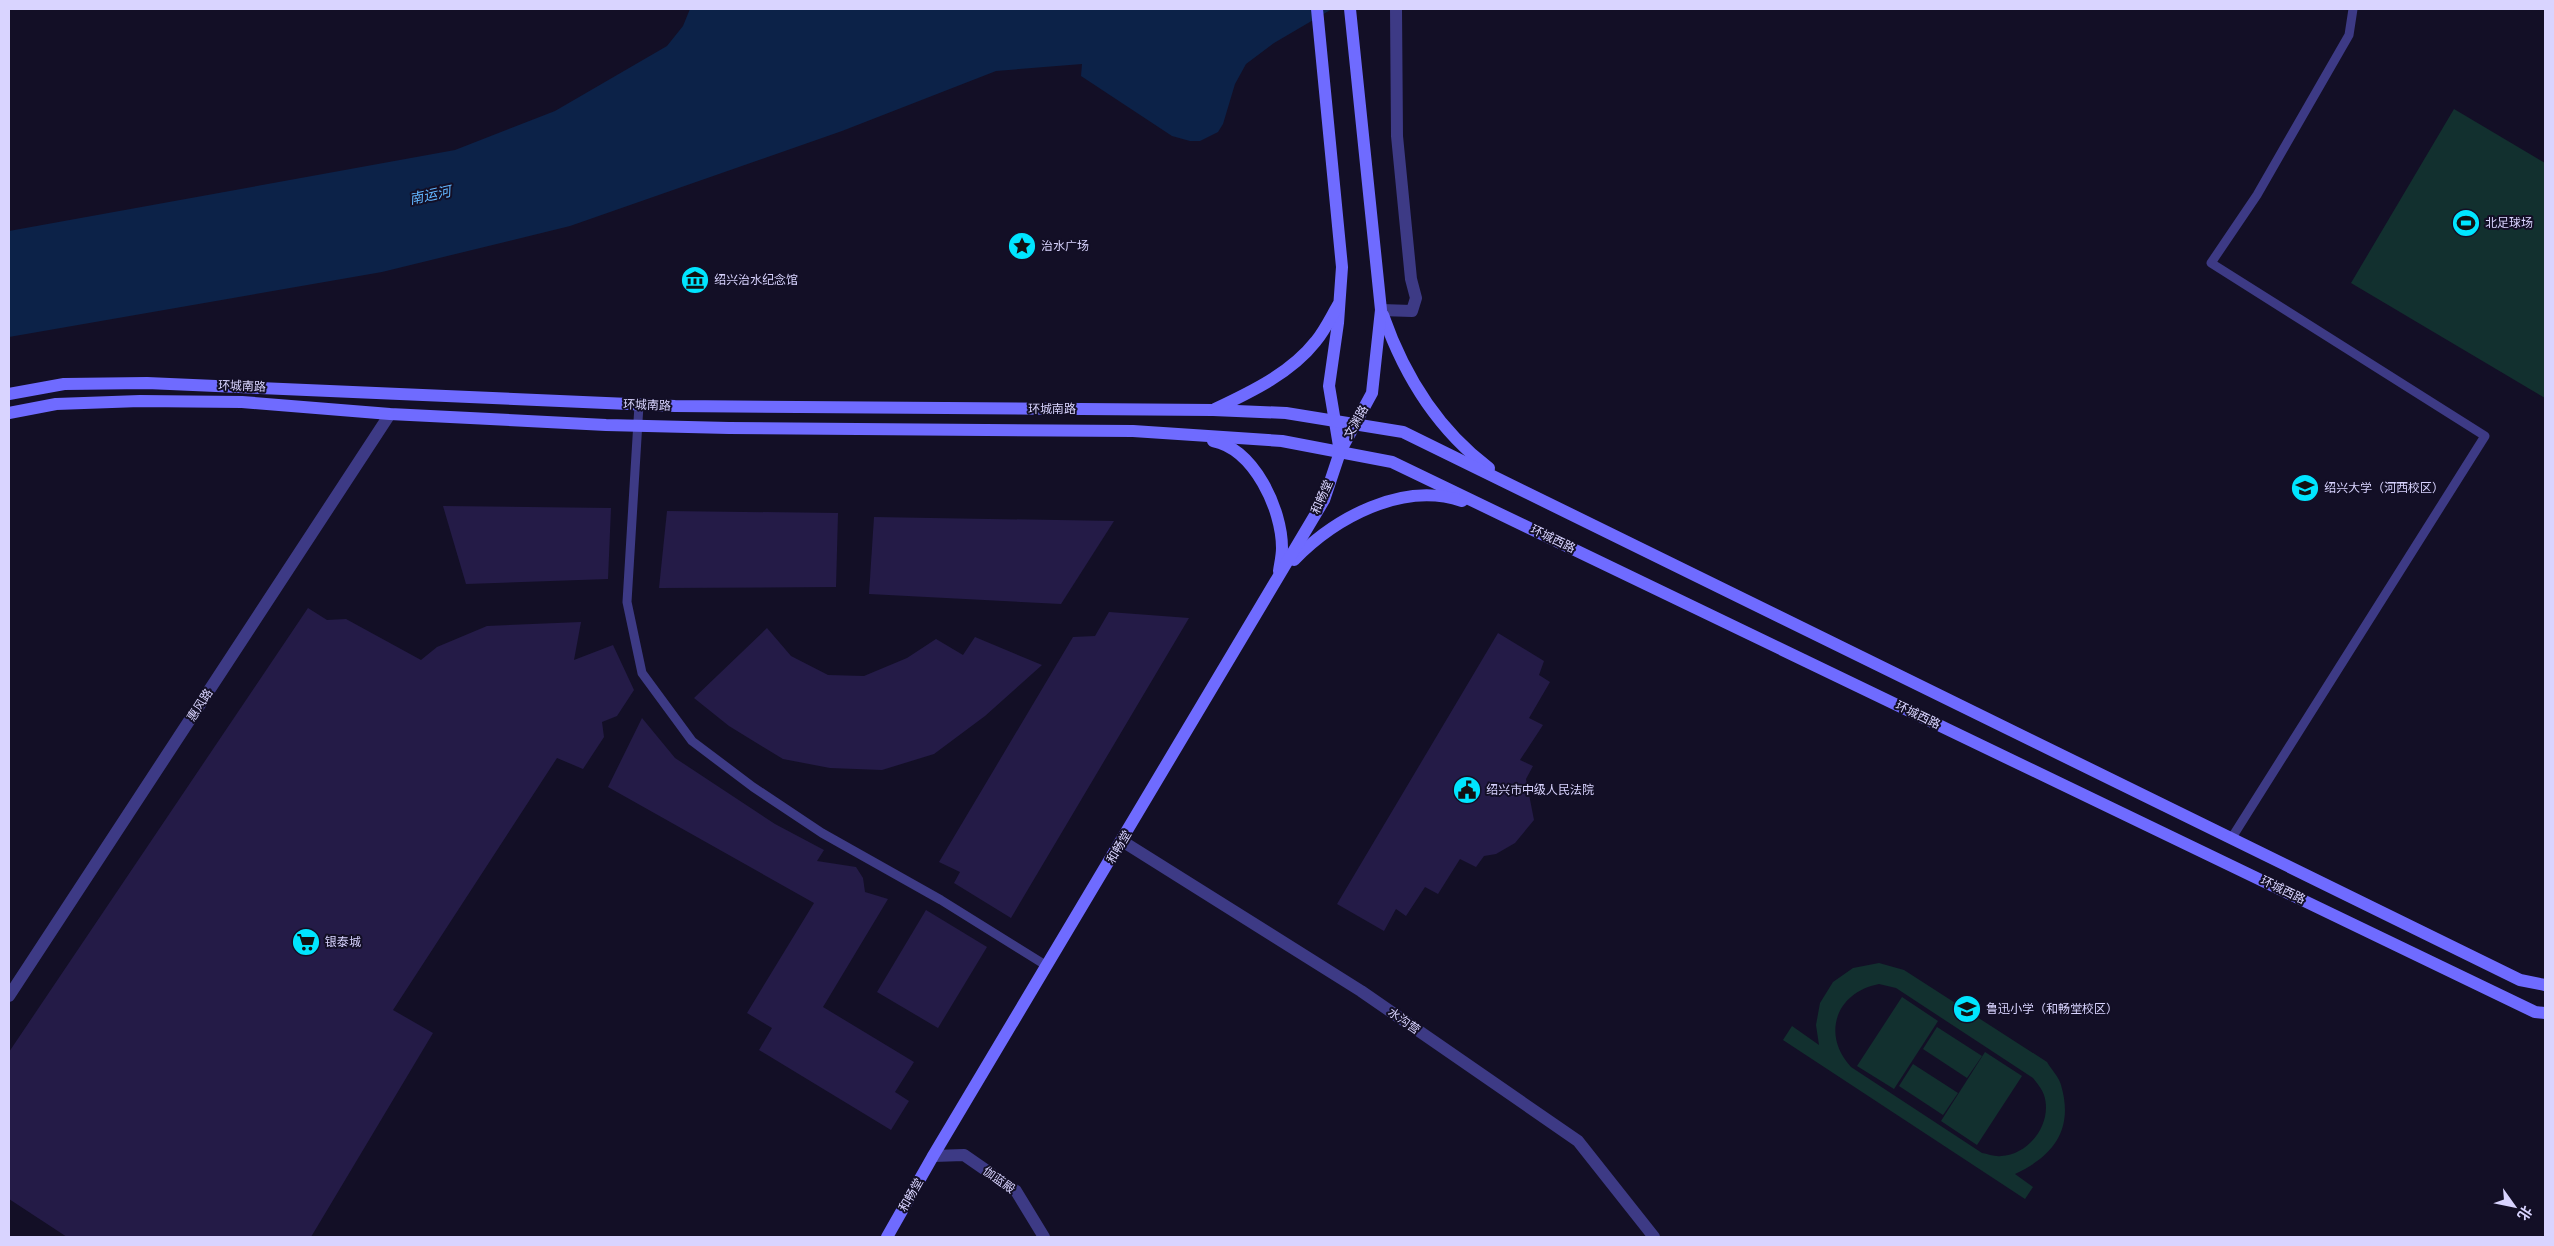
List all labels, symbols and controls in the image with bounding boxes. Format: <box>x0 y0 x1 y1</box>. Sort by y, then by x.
water label: 南运河 <box>408 182 455 207</box>
sports icon: 北足球场 <box>2451 208 2481 238</box>
place label: 北足球场 <box>2485 216 2533 229</box>
place icon: 治水广场 <box>1007 231 1037 261</box>
place label: 治水广场 <box>1041 239 1089 252</box>
museum icon: 绍兴治水纪念馆 <box>680 265 710 295</box>
place label: 绍兴治水纪念馆 <box>714 273 798 286</box>
street label: 环城南路 <box>218 378 266 393</box>
street label: 环城南路 <box>623 397 671 412</box>
street label: 环城南路 <box>1028 402 1076 415</box>
street label: 文渊路 <box>1341 403 1370 441</box>
school or university icon: 绍兴大学（河西校区） <box>2290 473 2320 503</box>
street label: 和畅堂 <box>1308 478 1335 516</box>
place label: 绍兴大学（河西校区） <box>2324 481 2444 494</box>
street label: 环城西路 <box>1529 522 1578 555</box>
street label: 惠风路 <box>184 686 215 723</box>
street label: 环城西路 <box>1894 698 1943 731</box>
public building icon: 绍兴市中级人民法院 <box>1452 775 1482 805</box>
place label: 绍兴市中级人民法院 <box>1486 783 1594 796</box>
street label: 和畅堂 <box>1104 828 1133 866</box>
street label: 环城西路 <box>2259 873 2308 906</box>
supermarket icon: 银泰城 <box>291 927 321 957</box>
place label: 银泰城 <box>325 935 361 948</box>
school or university icon: 鲁迅小学（和畅堂校区） <box>1952 994 1982 1024</box>
place label: 鲁迅小学（和畅堂校区） <box>1986 1002 2118 1015</box>
street label: 水沟营 <box>1386 1005 1423 1036</box>
street label: 伽蓝殿 <box>981 1164 1018 1195</box>
street label: 和畅堂 <box>896 1176 925 1214</box>
north arrow <box>2489 1181 2539 1231</box>
text: 北 <box>2514 1203 2535 1223</box>

